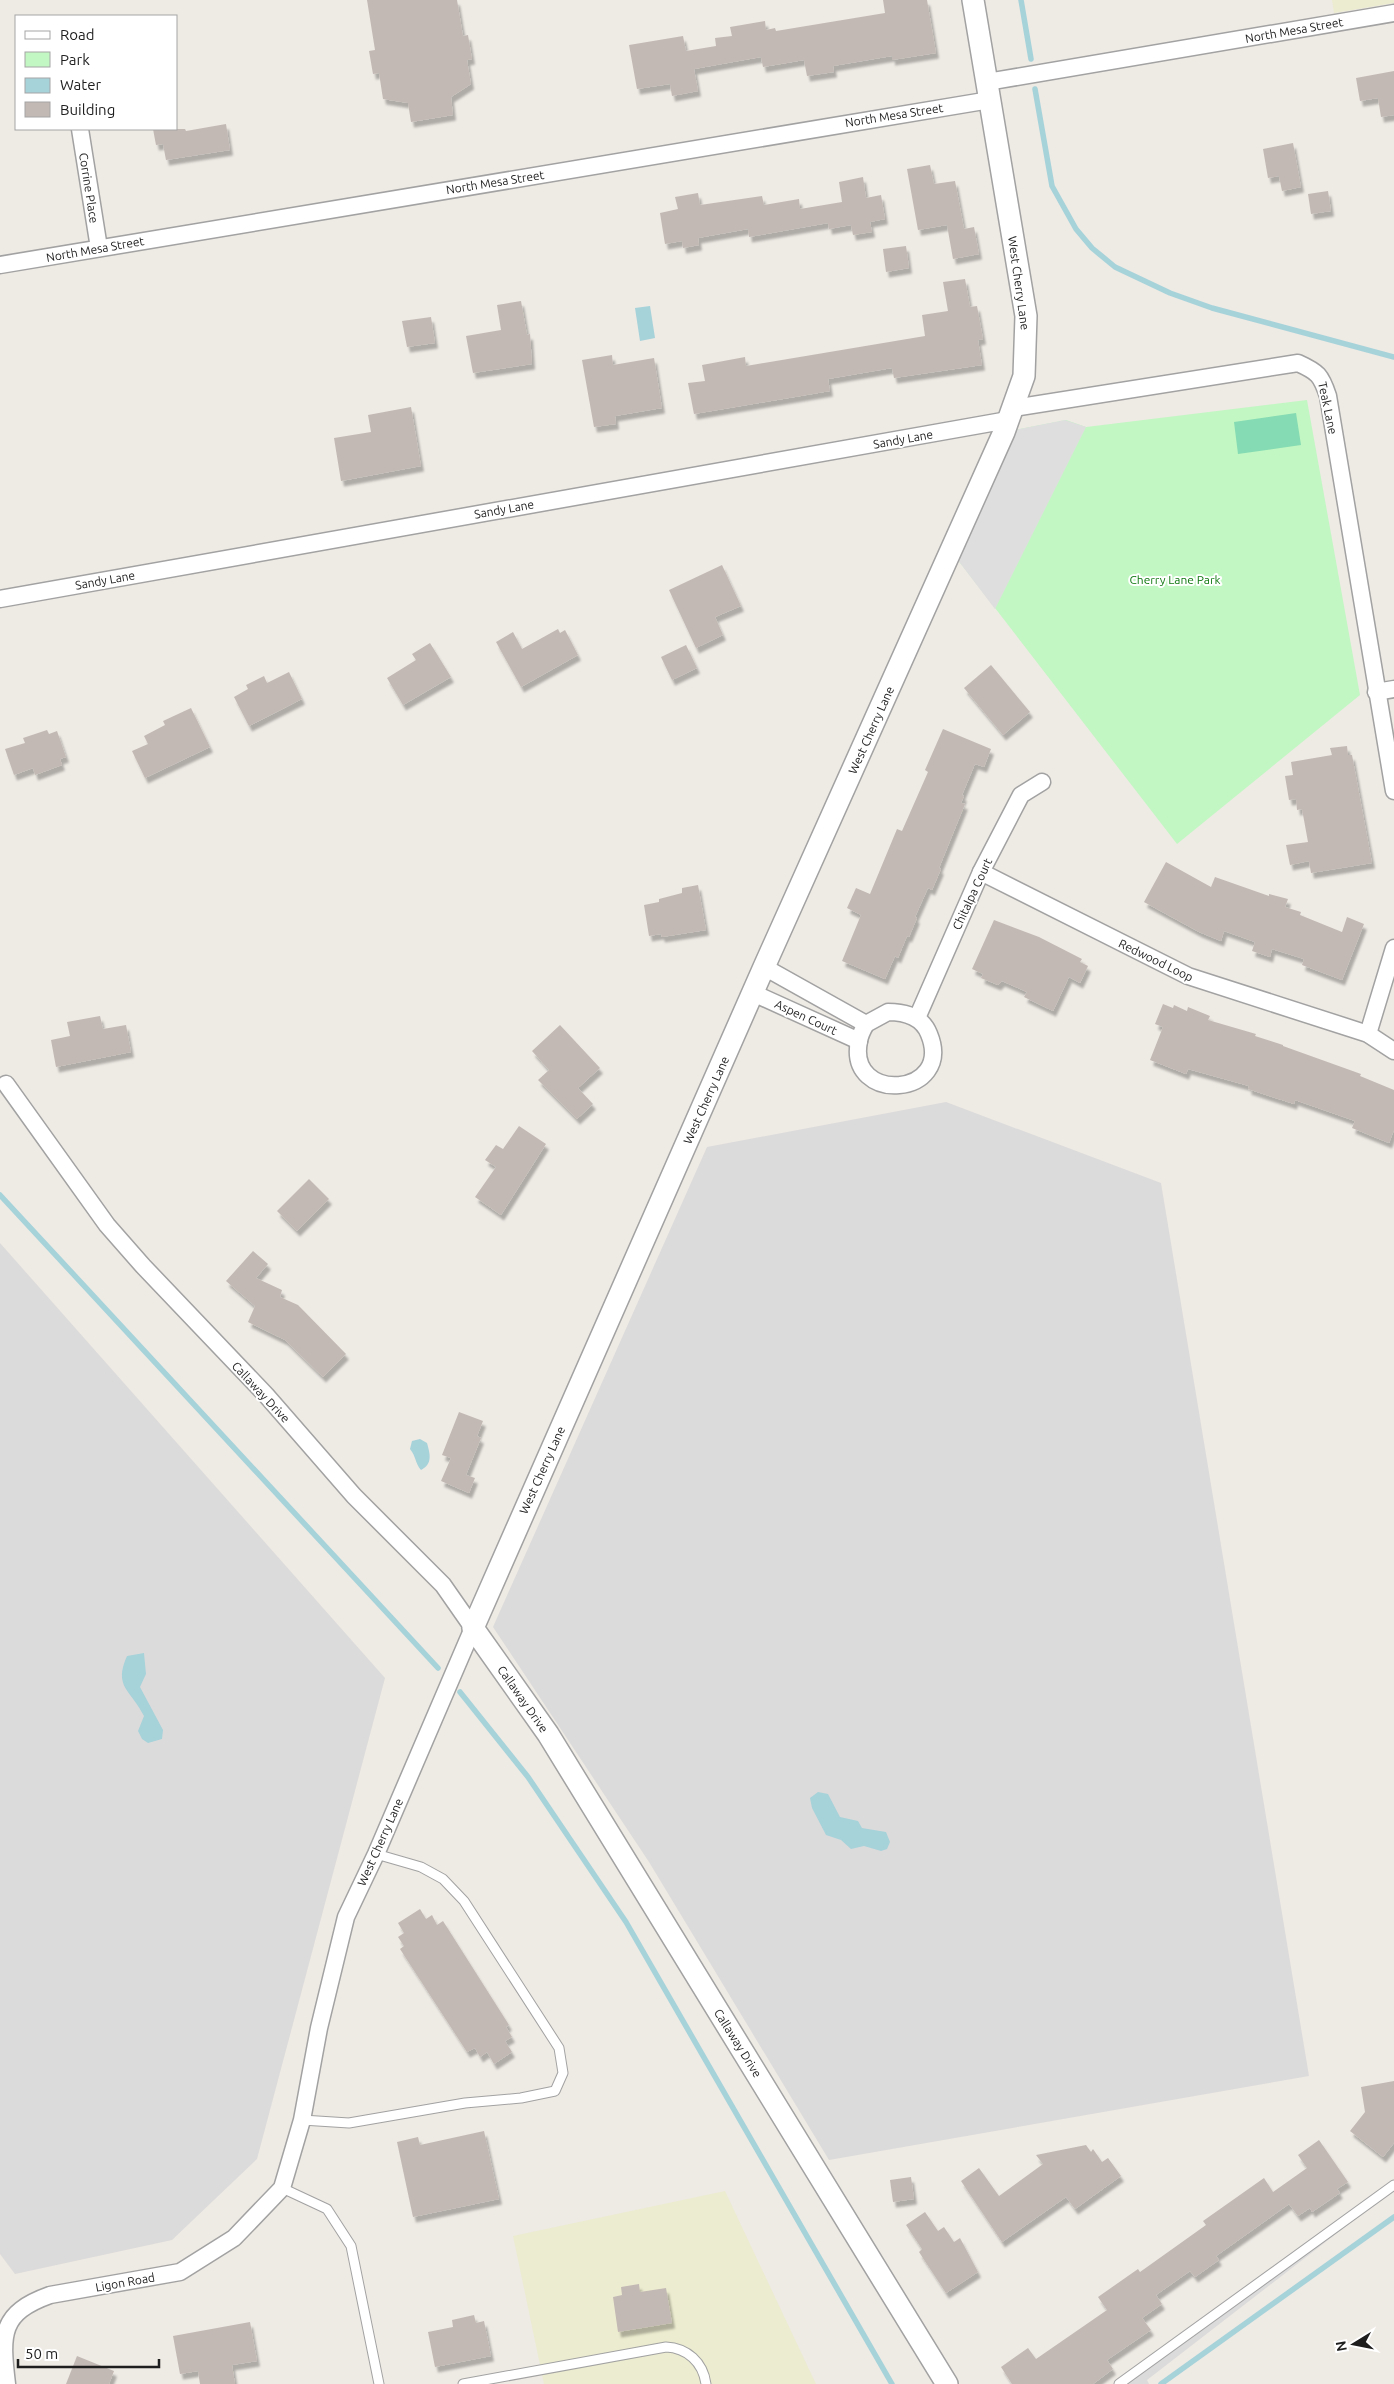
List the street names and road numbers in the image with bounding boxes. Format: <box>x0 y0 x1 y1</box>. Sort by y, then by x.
street label: North Mesa Street <box>1244 15 1344 45</box>
street label: North Mesa Street <box>844 101 944 129</box>
street label: Corrine Place <box>77 152 101 224</box>
street label: North Mesa Street <box>445 168 545 196</box>
street label: North Mesa Street <box>45 234 145 264</box>
street label: West Cherry Lane <box>1006 235 1032 331</box>
street label: Teak Lane <box>1316 380 1340 436</box>
street label: Sandy Lane <box>872 427 934 451</box>
street label: Sandy Lane <box>473 497 535 521</box>
street label: Sandy Lane <box>74 568 136 592</box>
street label: West Cherry Lane <box>846 684 896 776</box>
street label: Chitalpa Court <box>950 856 994 932</box>
street label: Redwood Loop <box>1117 936 1195 984</box>
street label: Aspen Court <box>773 997 839 1037</box>
street label: West Cherry Lane <box>681 1054 731 1146</box>
street label: Callaway Drive <box>230 1359 292 1425</box>
street label: West Cherry Lane <box>517 1424 567 1516</box>
street label: Callaway Drive <box>495 1663 551 1735</box>
street label: West Cherry Lane <box>355 1796 405 1888</box>
street label: Callaway Drive <box>712 2006 764 2080</box>
street label: Ligon Road <box>94 2270 156 2294</box>

